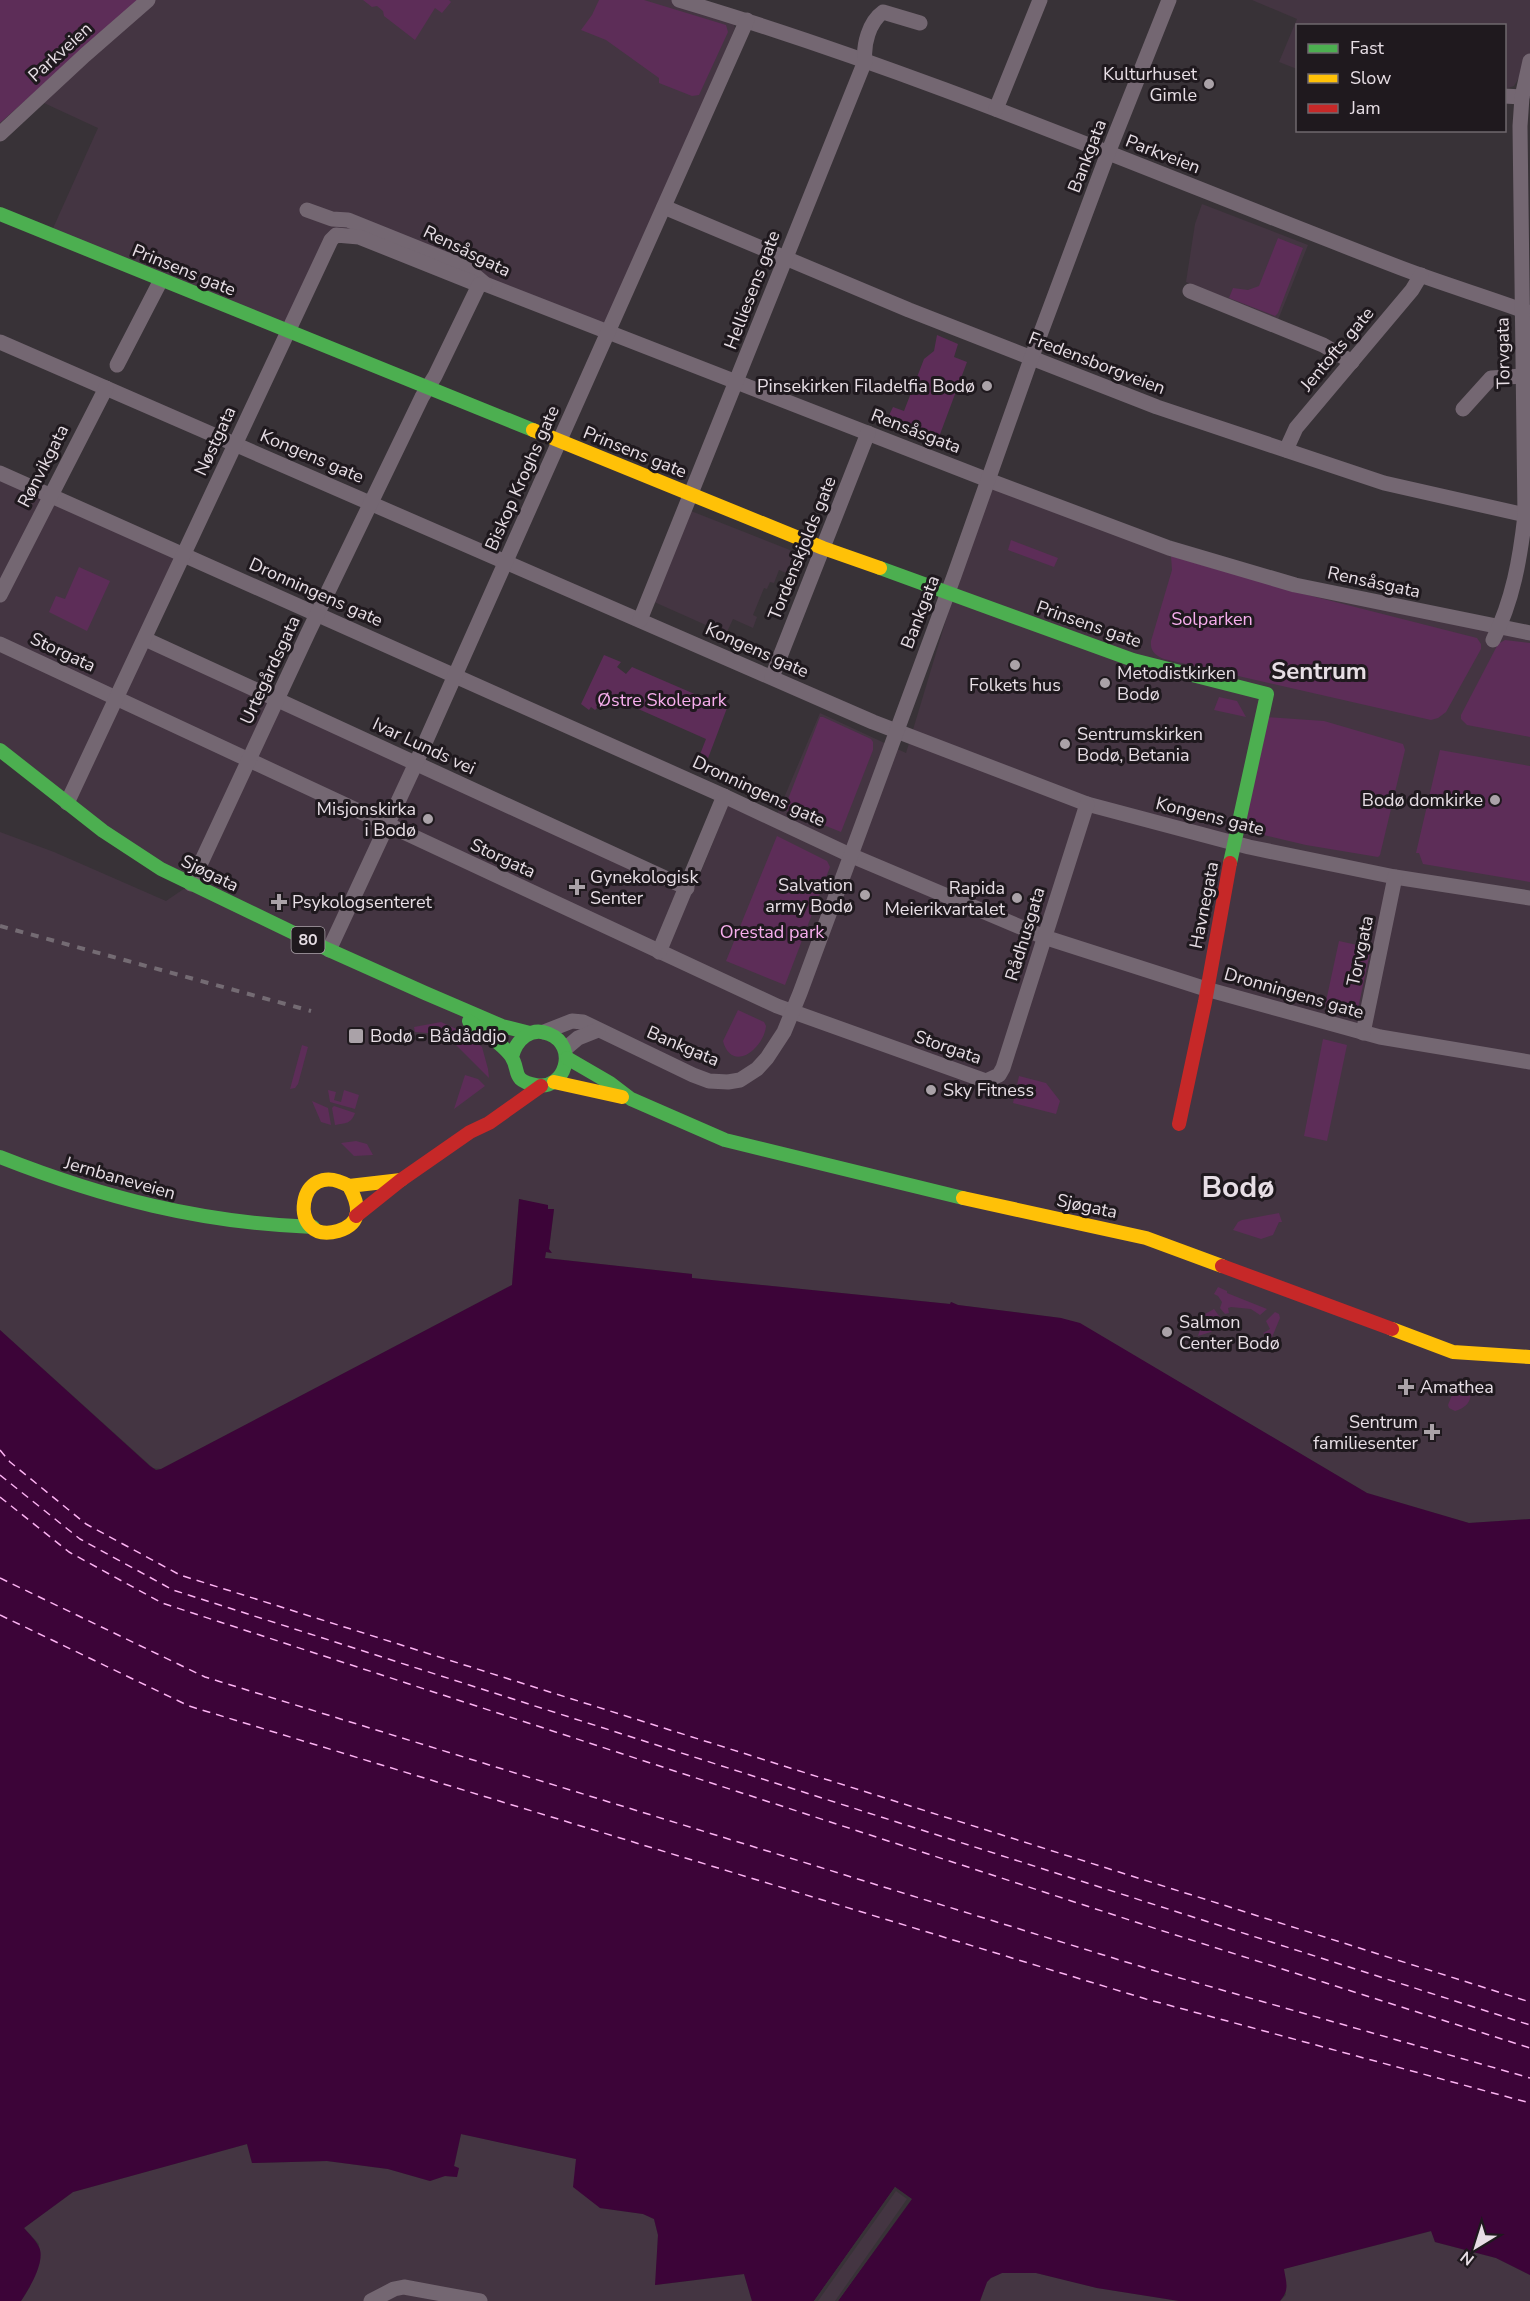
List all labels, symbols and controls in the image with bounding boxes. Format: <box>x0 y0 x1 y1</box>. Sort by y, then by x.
street label: Parkveien <box>23 17 97 87</box>
legend <box>1296 24 1506 132</box>
text: Fast <box>1350 36 1385 60</box>
place label: Kulturhuset Gimle <box>1103 62 1198 107</box>
text: Slow <box>1350 66 1391 90</box>
marker: Kulturhuset Gimle <box>1202 77 1216 91</box>
text: Jam <box>1349 96 1381 120</box>
street label: Bankgata <box>1062 116 1112 196</box>
street label: Parkveien <box>1122 129 1204 179</box>
street label: Rensåsgata <box>419 220 515 282</box>
street label: Helliesens gate <box>718 227 786 353</box>
street label: Prinsens gate <box>129 238 239 302</box>
street label: Jentofts gate <box>1294 302 1379 397</box>
street label: Torvgata <box>1490 317 1516 389</box>
street label: Fredensborgveien <box>1025 326 1169 400</box>
place label: Pinsekirken Filadelfia Bodø <box>757 374 975 398</box>
marker: Pinsekirken Filadelfia Bodø <box>980 379 994 393</box>
street label: Nøstgata <box>188 402 242 480</box>
street label: Biskop Kroghs gate <box>479 402 565 554</box>
street label: Rensåsgata <box>868 403 964 459</box>
street label: Rønvikgata <box>12 420 74 512</box>
street label: Prinsens gate <box>580 420 690 484</box>
street label: Kongens gate <box>256 423 368 489</box>
street label: Tordenskjolds gate <box>762 473 842 623</box>
street label: Dronningens gate <box>245 552 387 632</box>
street label: Rensåsgata <box>1325 560 1423 604</box>
street label: Bankgata <box>895 572 945 652</box>
street label: Prinsens gate <box>1033 595 1145 653</box>
park label: Solparken <box>1171 607 1253 631</box>
street label: Urtegårdsgata <box>234 612 306 728</box>
street label: Kongens gate <box>702 617 812 683</box>
street label: Storgata <box>26 626 100 678</box>
district label: Sentrum <box>1271 655 1367 687</box>
marker: Folkets hus <box>1008 658 1022 672</box>
place label: Metodistkirken Bodø <box>1117 661 1236 706</box>
place label: Folkets hus <box>969 673 1061 697</box>
marker: Metodistkirken Bodø <box>1098 676 1112 690</box>
park label: Østre Skolepark <box>597 688 728 712</box>
street label: Ivar Lunds vei <box>369 712 479 780</box>
place label: Sentrumskirken Bodø, Betania <box>1077 722 1203 767</box>
marker: Sentrumskirken Bodø, Betania <box>1058 737 1072 751</box>
street label: Dronningens gate <box>689 750 829 832</box>
place label: Bodø domkirke <box>1362 788 1483 812</box>
street label: Kongens gate <box>1153 791 1267 841</box>
marker: Bodø domkirke <box>1488 793 1502 807</box>
place label: Misjonskirka i Bodø <box>317 797 416 842</box>
marker: Misjonskirka i Bodø <box>421 812 435 826</box>
street label: Storgata <box>466 832 540 884</box>
street label: Sjøgata <box>177 849 243 897</box>
street label: Havnegata <box>1184 859 1224 951</box>
place label: Gynekologisk Senter <box>590 865 700 910</box>
place label: Salvation army Bodø <box>765 873 853 918</box>
place label: Rapida Meierikvartalet <box>884 876 1006 921</box>
marker: Gynekologisk Senter <box>568 878 586 896</box>
street label: Rådhusgata <box>999 884 1051 984</box>
marker: Salvation army Bodø <box>858 888 872 902</box>
place label: Psykologsenteret <box>292 890 433 914</box>
marker: Rapida Meierikvartalet <box>1010 891 1024 905</box>
marker: Psykologsenteret <box>270 893 288 911</box>
street label: Torvgata <box>1341 914 1379 988</box>
park label: Orestad park <box>720 920 825 944</box>
road number: 80 <box>292 927 324 953</box>
street label: Dronningens gate <box>1221 962 1367 1024</box>
street label: Bankgata <box>643 1020 723 1072</box>
place label: Bodø - Bådåddjo <box>370 1024 507 1048</box>
street label: Storgata <box>911 1024 985 1070</box>
marker: Bodø - Bådåddjo <box>347 1027 365 1045</box>
place label: Sky Fitness <box>943 1078 1034 1102</box>
marker: Sky Fitness <box>924 1083 938 1097</box>
street label: Jernbaneveien <box>61 1150 178 1205</box>
district label: Bodø <box>1201 1167 1275 1208</box>
street label: Sjøgata <box>1055 1188 1119 1224</box>
place label: Salmon Center Bodø <box>1179 1310 1280 1355</box>
marker: Salmon Center Bodø <box>1160 1325 1174 1339</box>
place label: Amathea <box>1420 1375 1494 1399</box>
marker: Amathea <box>1397 1378 1415 1396</box>
place label: Sentrum familiesenter <box>1313 1410 1419 1455</box>
marker: Sentrum familiesenter <box>1423 1423 1441 1441</box>
north arrow <box>1446 2217 1506 2277</box>
text: N <box>1456 2246 1479 2270</box>

